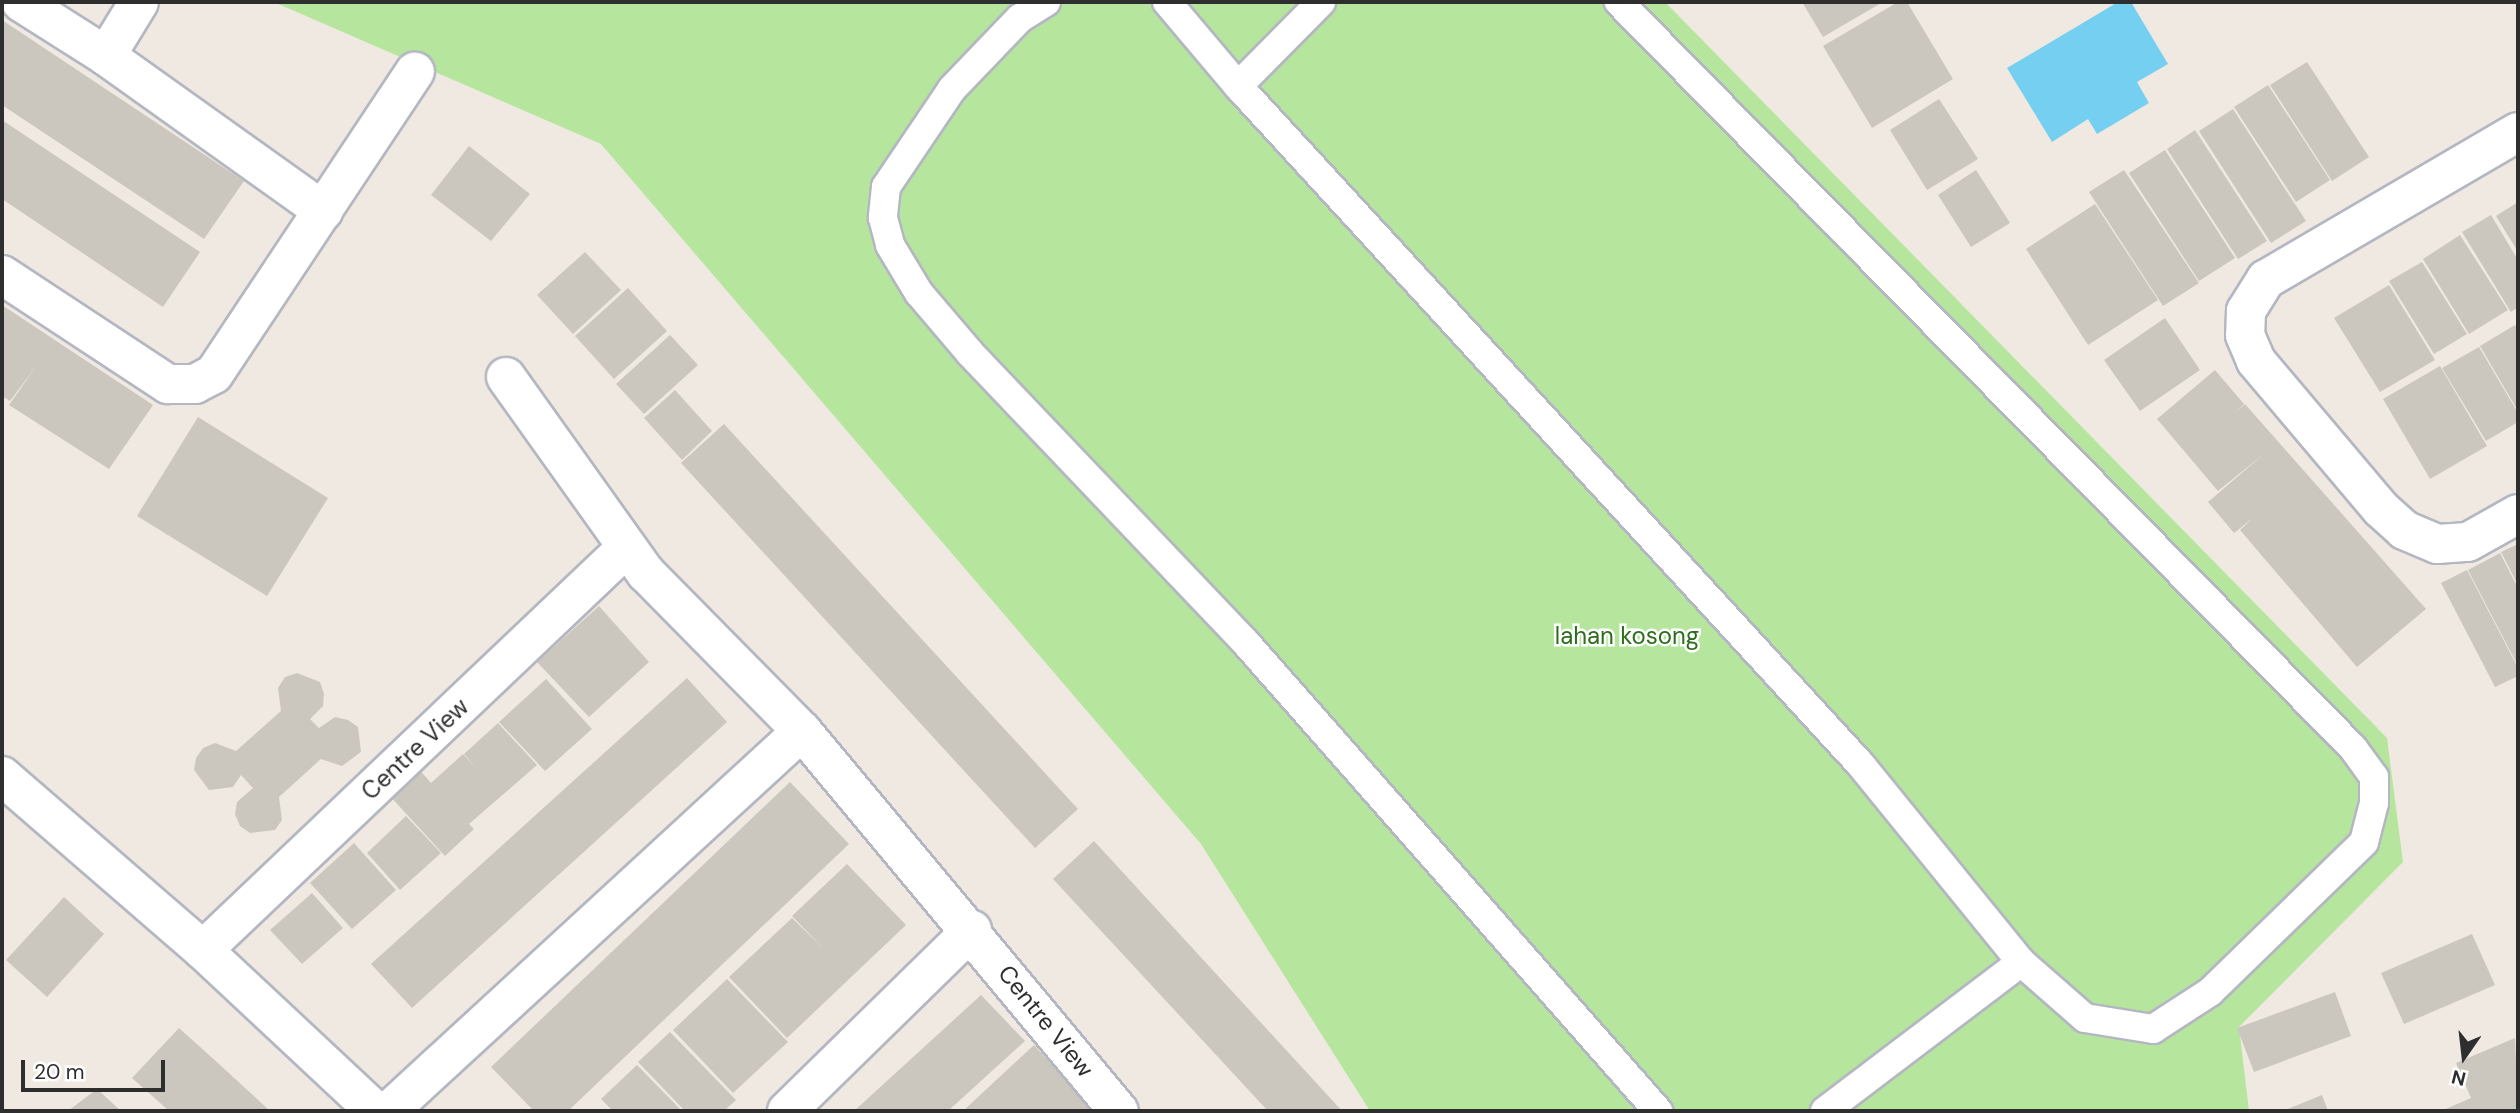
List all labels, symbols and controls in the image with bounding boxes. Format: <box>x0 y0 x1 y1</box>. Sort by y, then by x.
park label: lahan kosong <box>1555 622 1699 650</box>
street label: Centre View <box>356 692 474 806</box>
street label: Centre View <box>992 959 1100 1083</box>
north arrow <box>2429 1022 2499 1092</box>
scale bar <box>24 1046 168 1090</box>
text: 20 m <box>34 1058 85 1086</box>
text: N <box>2449 1064 2469 1092</box>

